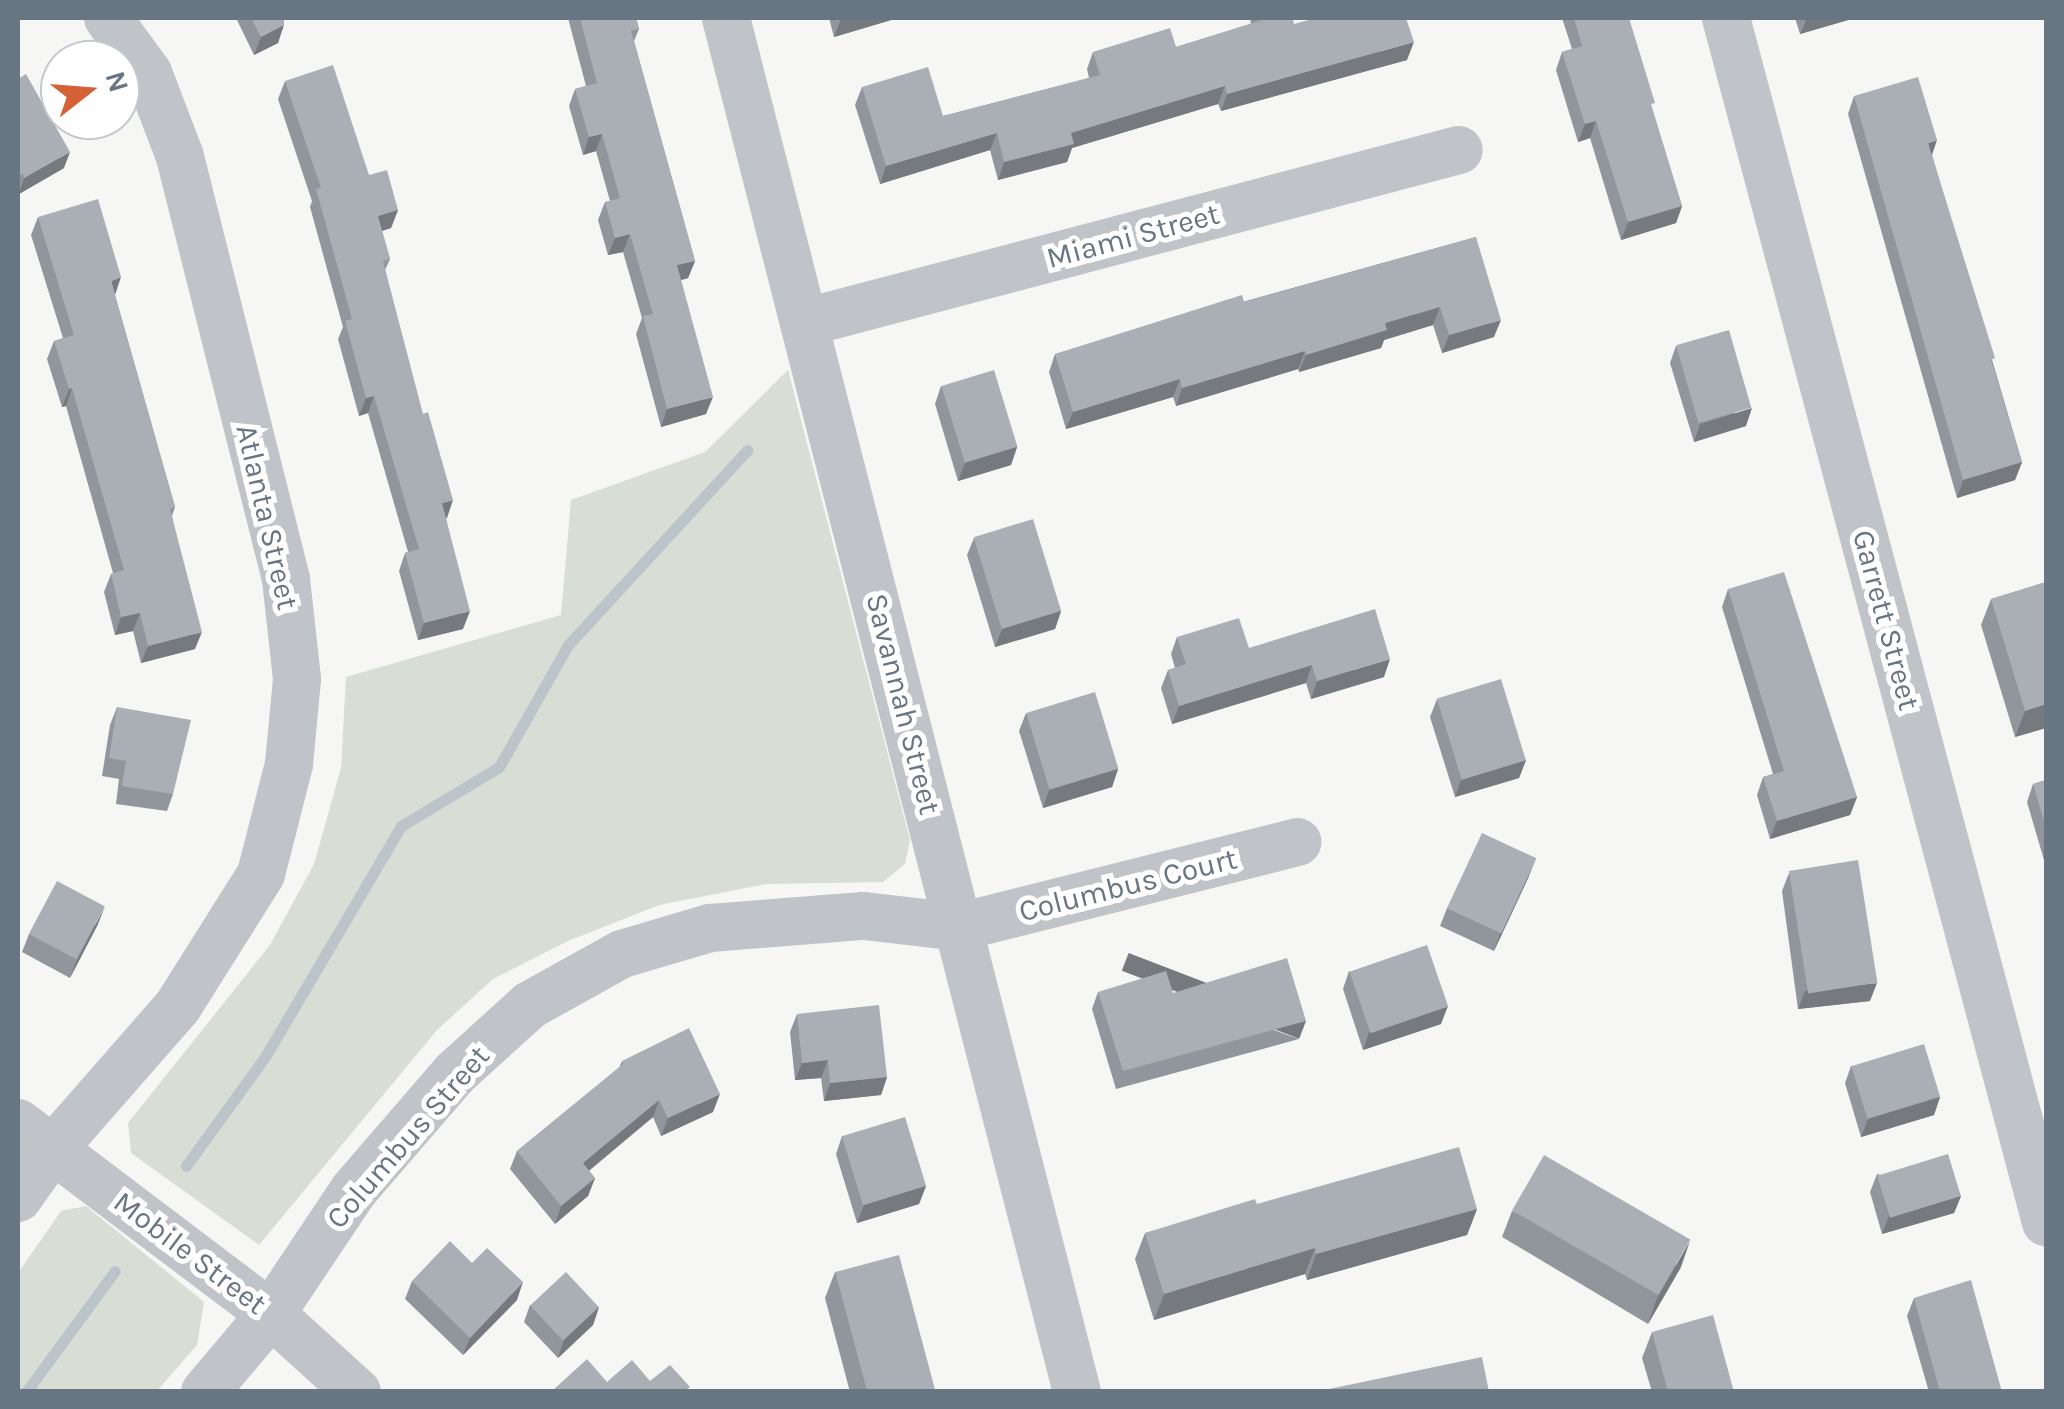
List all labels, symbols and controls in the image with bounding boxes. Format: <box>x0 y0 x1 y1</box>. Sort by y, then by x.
north arrow <box>40 40 140 140</box>
text: N <box>99 67 136 96</box>
street label: Miami Street <box>1043 196 1223 276</box>
street label: Atlanta Street <box>228 421 306 613</box>
street label: Garrett Street <box>1845 526 1927 714</box>
street label: Savannah Street <box>858 590 948 818</box>
street label: Columbus Court <box>1015 841 1241 929</box>
street label: Columbus Street <box>319 1038 497 1236</box>
street label: Mobile Street <box>107 1184 273 1322</box>

